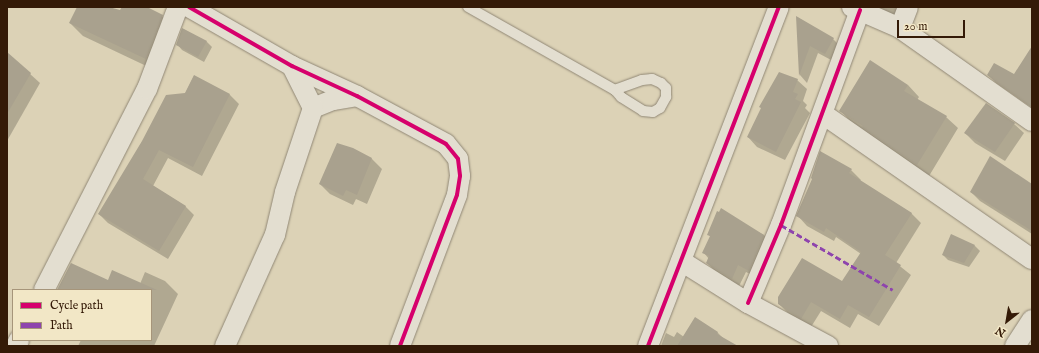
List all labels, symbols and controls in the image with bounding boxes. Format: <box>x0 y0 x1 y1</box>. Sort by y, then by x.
scale bar <box>899 12 967 38</box>
text: 20 m <box>904 19 927 34</box>
legend <box>12 289 152 341</box>
text: Cycle path <box>50 298 103 313</box>
north arrow <box>987 301 1027 341</box>
text: Path <box>50 318 73 333</box>
text: N <box>993 323 1009 340</box>

